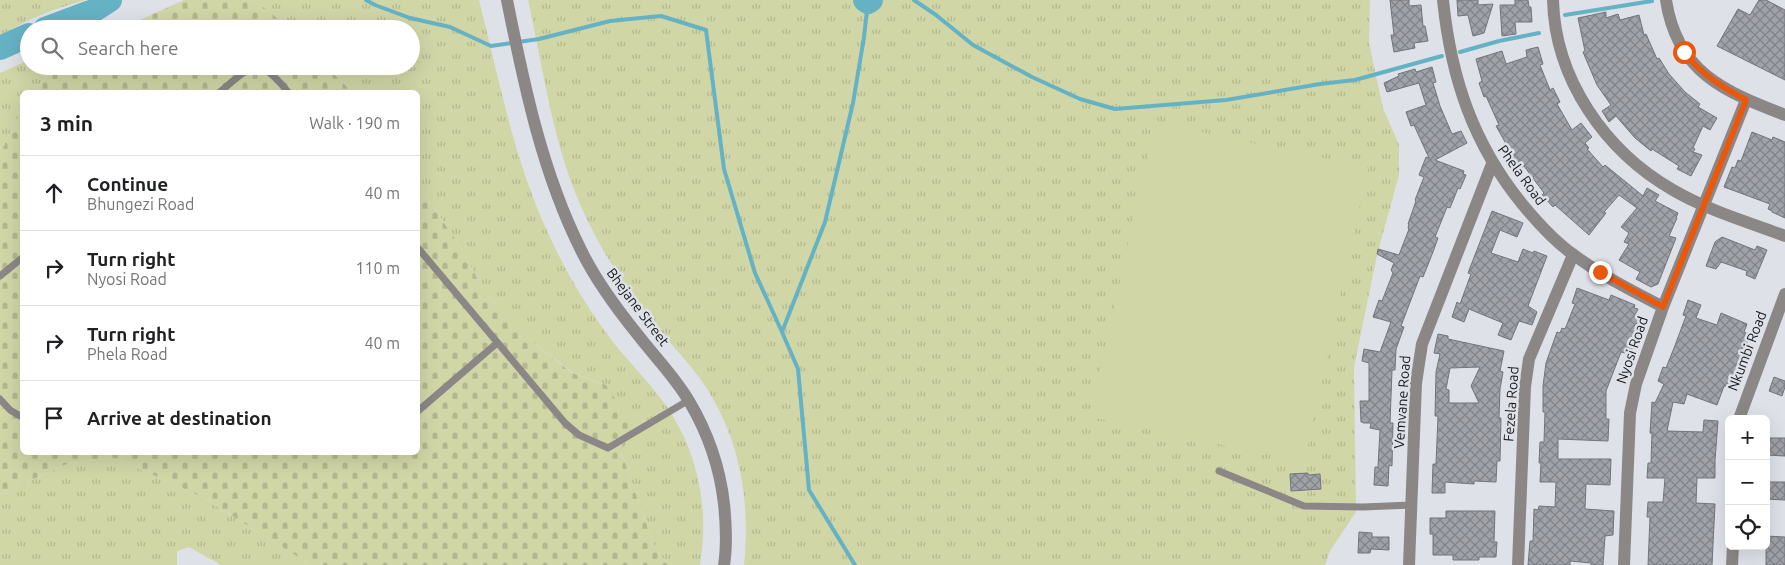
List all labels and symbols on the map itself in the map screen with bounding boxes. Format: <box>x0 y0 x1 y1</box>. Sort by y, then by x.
route start <box>1673 41 1696 64</box>
street label: Phela Road <box>1495 142 1549 208</box>
route end <box>1589 261 1612 284</box>
street label: Bhejane Street <box>604 265 673 349</box>
street label: Nkumbi Road <box>1724 309 1770 393</box>
street label: Nyosi Road <box>1613 314 1651 386</box>
street label: Vemvane Road <box>1391 355 1413 449</box>
street label: Fezela Road <box>1500 366 1522 442</box>

